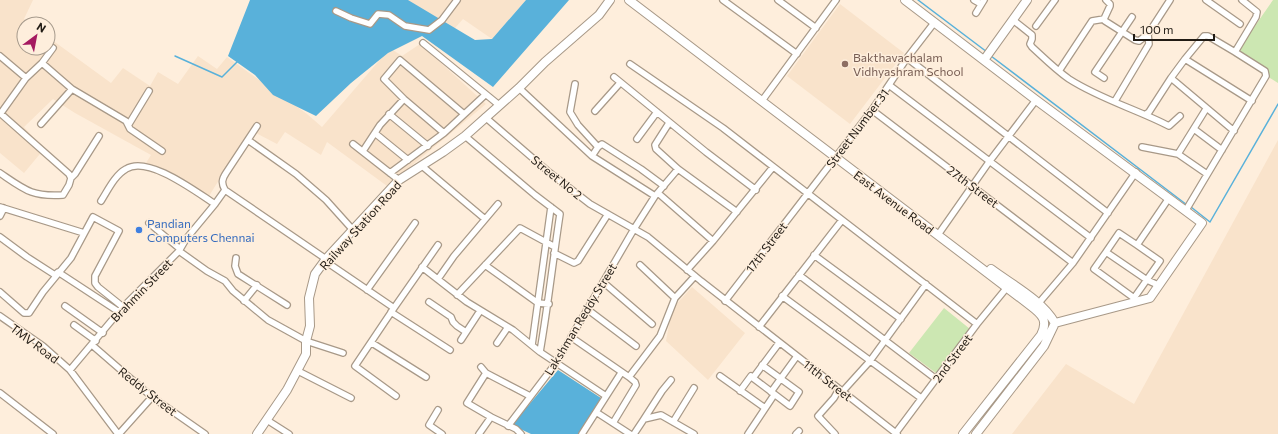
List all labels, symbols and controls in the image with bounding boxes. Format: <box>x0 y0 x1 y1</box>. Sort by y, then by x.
north arrow <box>16 16 56 56</box>
scale bar <box>1134 16 1214 42</box>
text: N <box>35 19 49 35</box>
text: 100 m <box>1140 22 1174 36</box>
place label: Bakthavachalam Vidhyashram School <box>853 50 964 78</box>
marker: Bakthavachalam Vidhyashram School <box>840 59 850 69</box>
street label: Street Number 31 <box>823 86 891 170</box>
street label: Street No 2 <box>529 152 586 202</box>
street label: 27th Street <box>944 162 1002 210</box>
street label: East Avenue Road <box>851 167 937 237</box>
street label: Railway Station Road <box>316 178 404 272</box>
place label: Pandian Computers Chennai <box>147 216 255 244</box>
street label: 17th Street <box>743 219 790 275</box>
marker: Pandian Computers Chennai <box>134 225 144 235</box>
street label: Brahmin Street <box>107 256 175 324</box>
street label: Lakshman Reddy Street <box>541 260 619 378</box>
street label: TMV Road <box>8 320 62 366</box>
street label: 2nd Street <box>929 331 975 385</box>
street label: 11th Street <box>801 357 855 404</box>
street label: Reddy Street <box>116 364 180 418</box>

